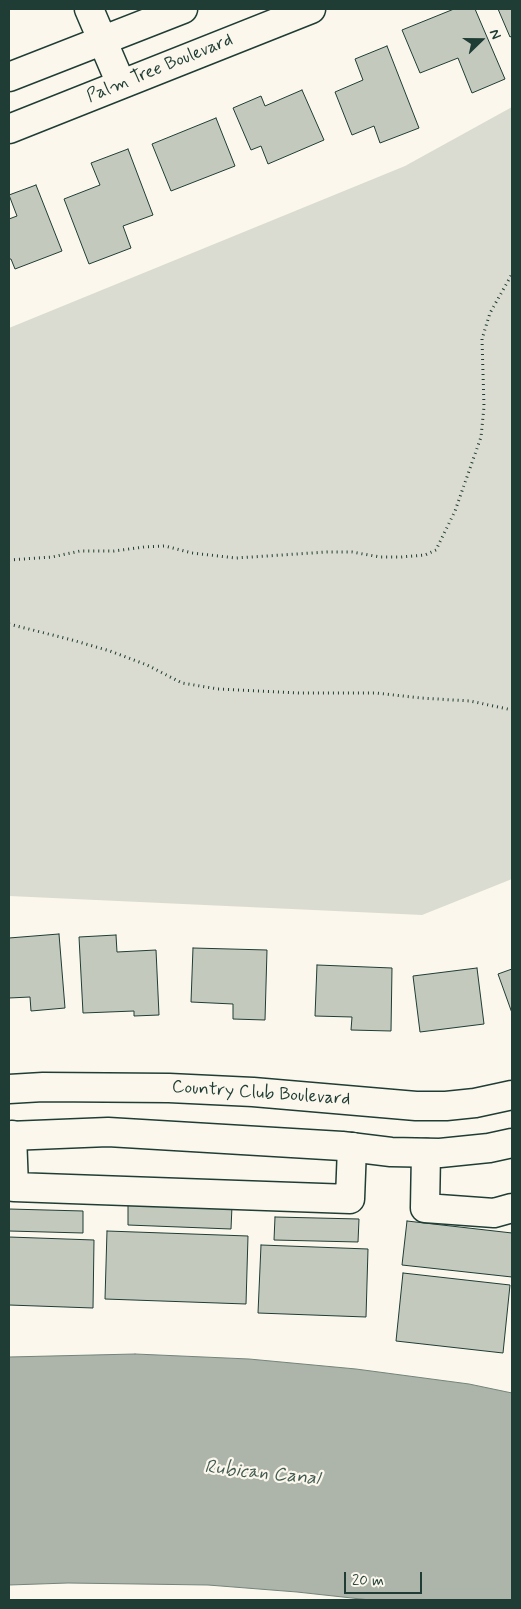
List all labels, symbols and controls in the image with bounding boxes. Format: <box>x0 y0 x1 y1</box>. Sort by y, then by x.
north arrow <box>456 15 506 65</box>
text: N <box>485 27 505 42</box>
street label: Palm Tree Boulevard <box>84 30 236 108</box>
street label: Country Club Boulevard <box>171 1077 351 1111</box>
water label: Rubican Canal <box>203 1457 321 1491</box>
scale bar <box>346 1562 424 1594</box>
text: 20 m <box>352 1571 384 1591</box>

